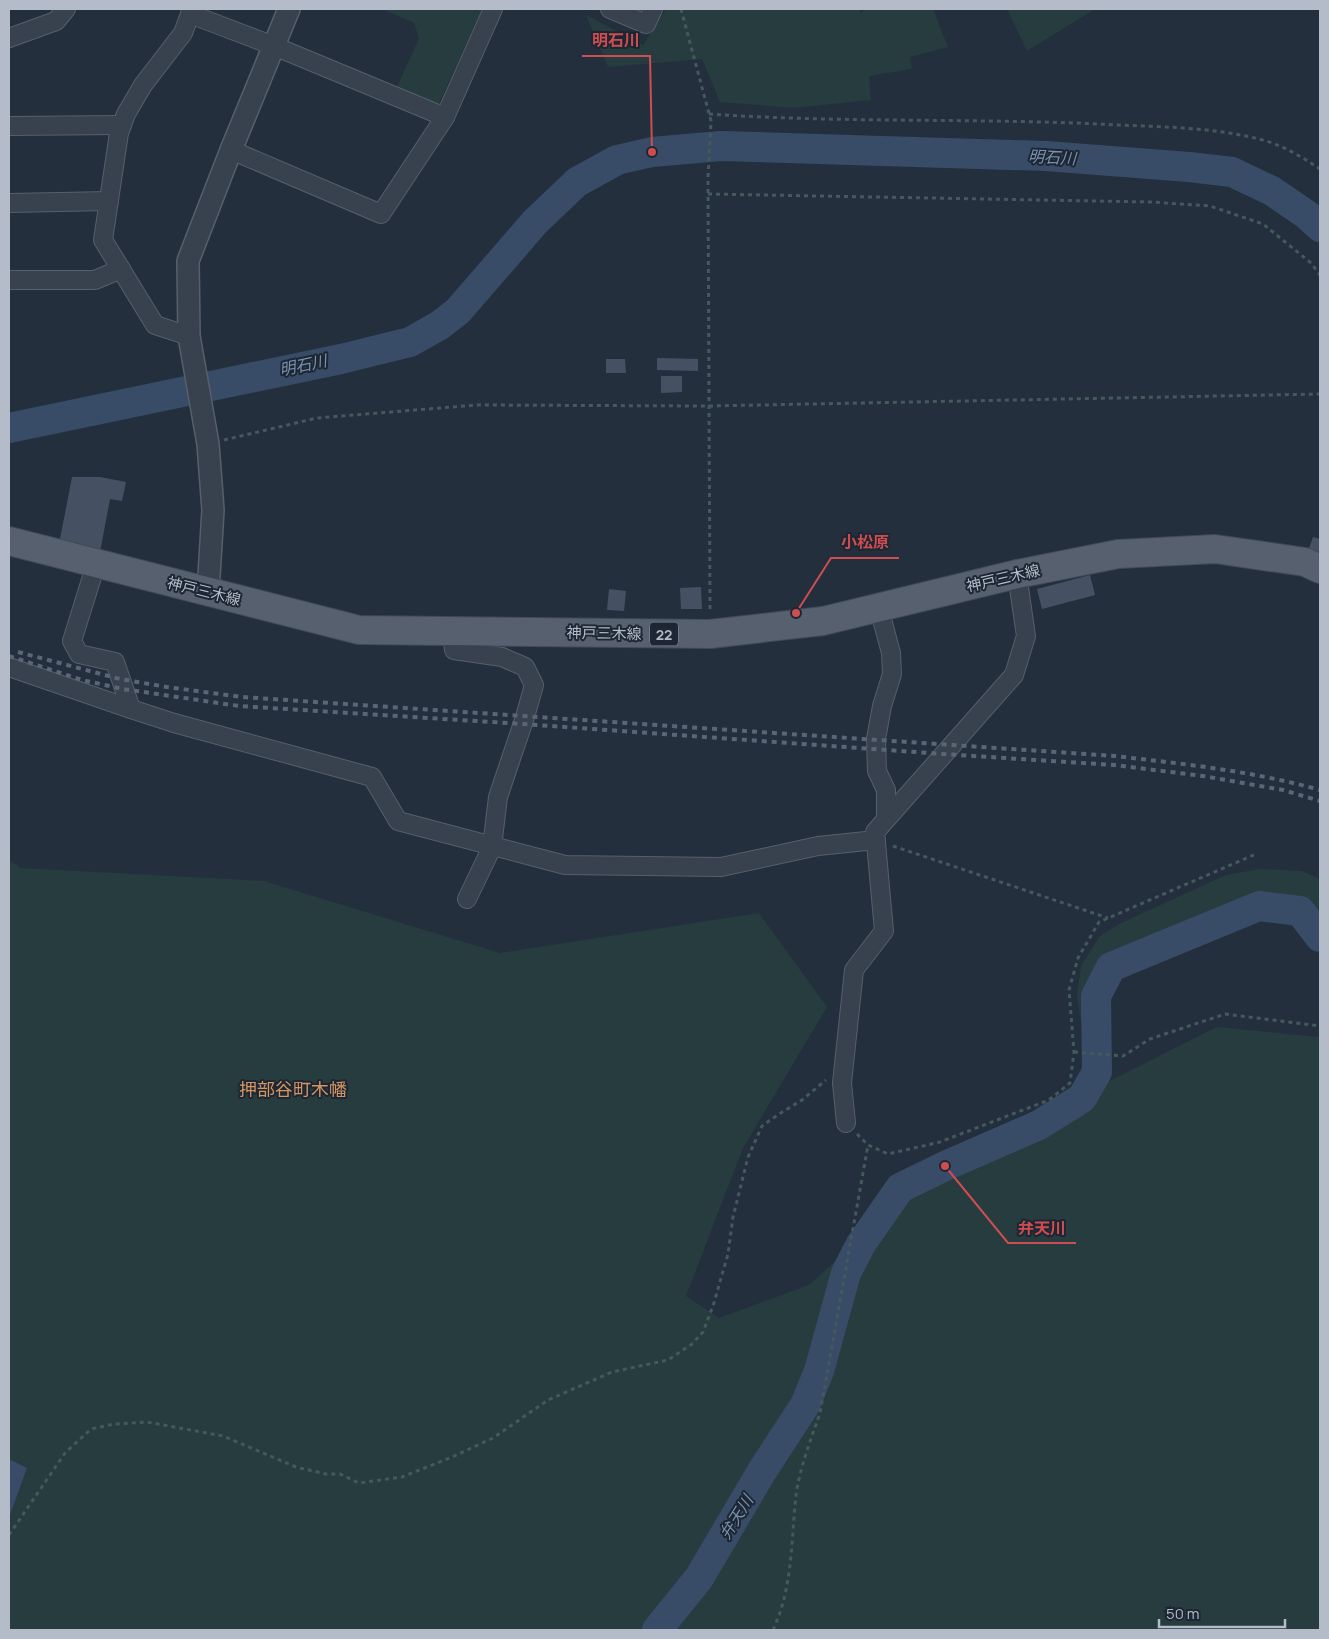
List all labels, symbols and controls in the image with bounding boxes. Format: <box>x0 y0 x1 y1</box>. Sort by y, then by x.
callout: 明石川 <box>582 25 650 56</box>
text: 明石川 <box>592 29 640 51</box>
water label: 明石川 <box>1027 145 1079 169</box>
water label: 明石川 <box>277 349 331 381</box>
callout: 小松原 <box>831 527 899 558</box>
text: 小松原 <box>841 531 889 553</box>
street label: 神戸三木線 <box>964 559 1042 597</box>
street label: 神戸三木線 <box>165 572 243 610</box>
street label: 神戸三木線 <box>566 622 642 644</box>
road number: 22 <box>650 622 678 646</box>
district label: 押部谷町木幡 <box>239 1077 347 1101</box>
callout: 弁天川 <box>1008 1212 1076 1243</box>
text: 弁天川 <box>1018 1217 1066 1239</box>
water label: 弁天川 <box>714 1489 759 1543</box>
scale bar <box>1159 1596 1285 1628</box>
text: 50 m <box>1166 1603 1200 1624</box>

